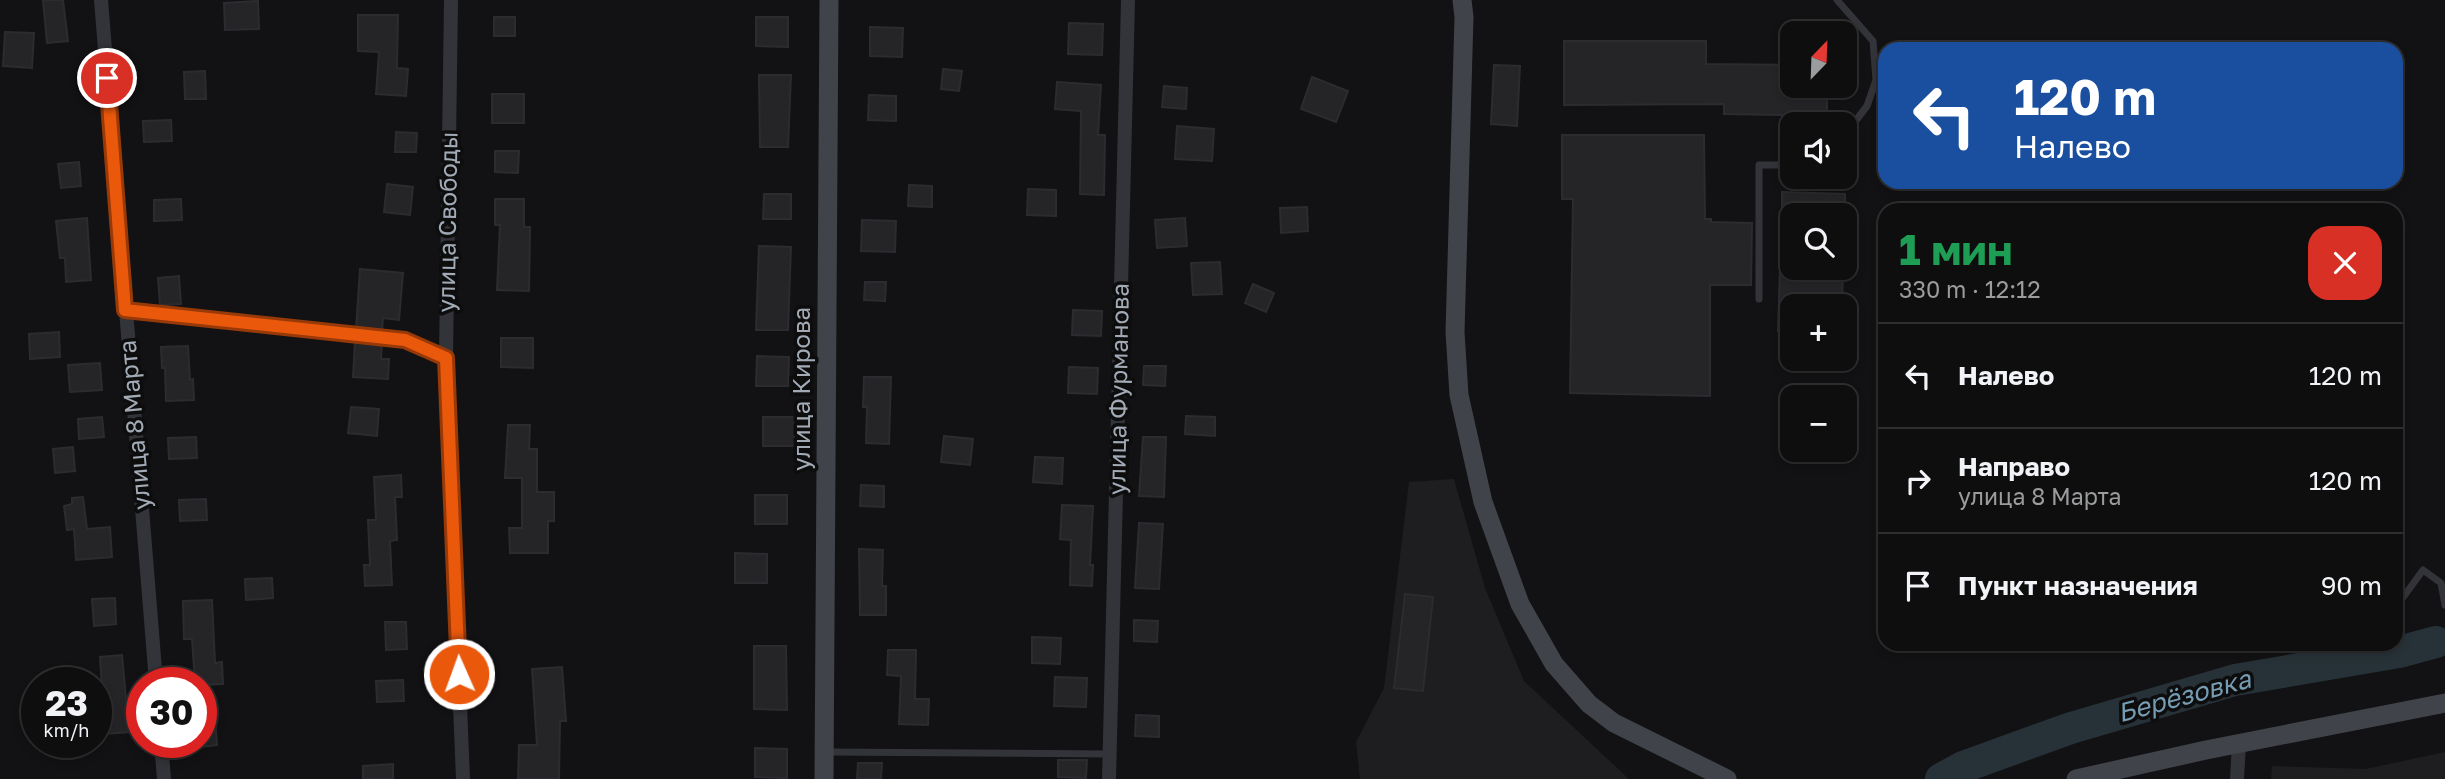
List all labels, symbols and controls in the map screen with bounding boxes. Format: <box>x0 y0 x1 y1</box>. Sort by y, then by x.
north arrow <box>1780 21 1857 98</box>
map controls <box>1780 21 1857 462</box>
pin <box>77 48 137 108</box>
icon: arrive <box>88 59 126 97</box>
text: 120 m <box>2014 67 2156 126</box>
icon: left <box>1899 70 1990 161</box>
button: sound <box>1780 112 1857 189</box>
text: Налево <box>2014 127 2131 165</box>
street label: улица Свободы <box>430 131 463 313</box>
button: search <box>1780 203 1857 280</box>
text: 1 мин <box>1899 224 2013 274</box>
button: close <box>2308 226 2382 300</box>
text: 330 m · 12:12 <box>1899 275 2041 303</box>
street label: улица Фурманова <box>1101 283 1134 495</box>
button: + <box>1780 294 1857 371</box>
street label: улица Кирова <box>786 307 815 471</box>
street label: улица 8 Марта <box>112 339 155 511</box>
icon: left <box>1899 357 1937 395</box>
text: Налево <box>1958 360 2054 391</box>
text: 120 m <box>2309 360 2382 391</box>
button: − <box>1780 385 1857 462</box>
text: Направо <box>1958 451 2070 482</box>
icon: right <box>1899 462 1937 500</box>
text: 120 m <box>2309 465 2382 496</box>
text: улица 8 Марта <box>1958 482 2121 510</box>
icon: arrive <box>1899 567 1937 605</box>
text: Пункт назначения <box>1958 570 2198 601</box>
text: 90 m <box>2321 570 2382 601</box>
position arrow <box>422 637 496 711</box>
water label: Берёзовка <box>2114 663 2255 728</box>
speed limit sign: 30 <box>126 667 217 758</box>
text: 23 <box>45 682 88 724</box>
text: km/h <box>44 719 89 741</box>

